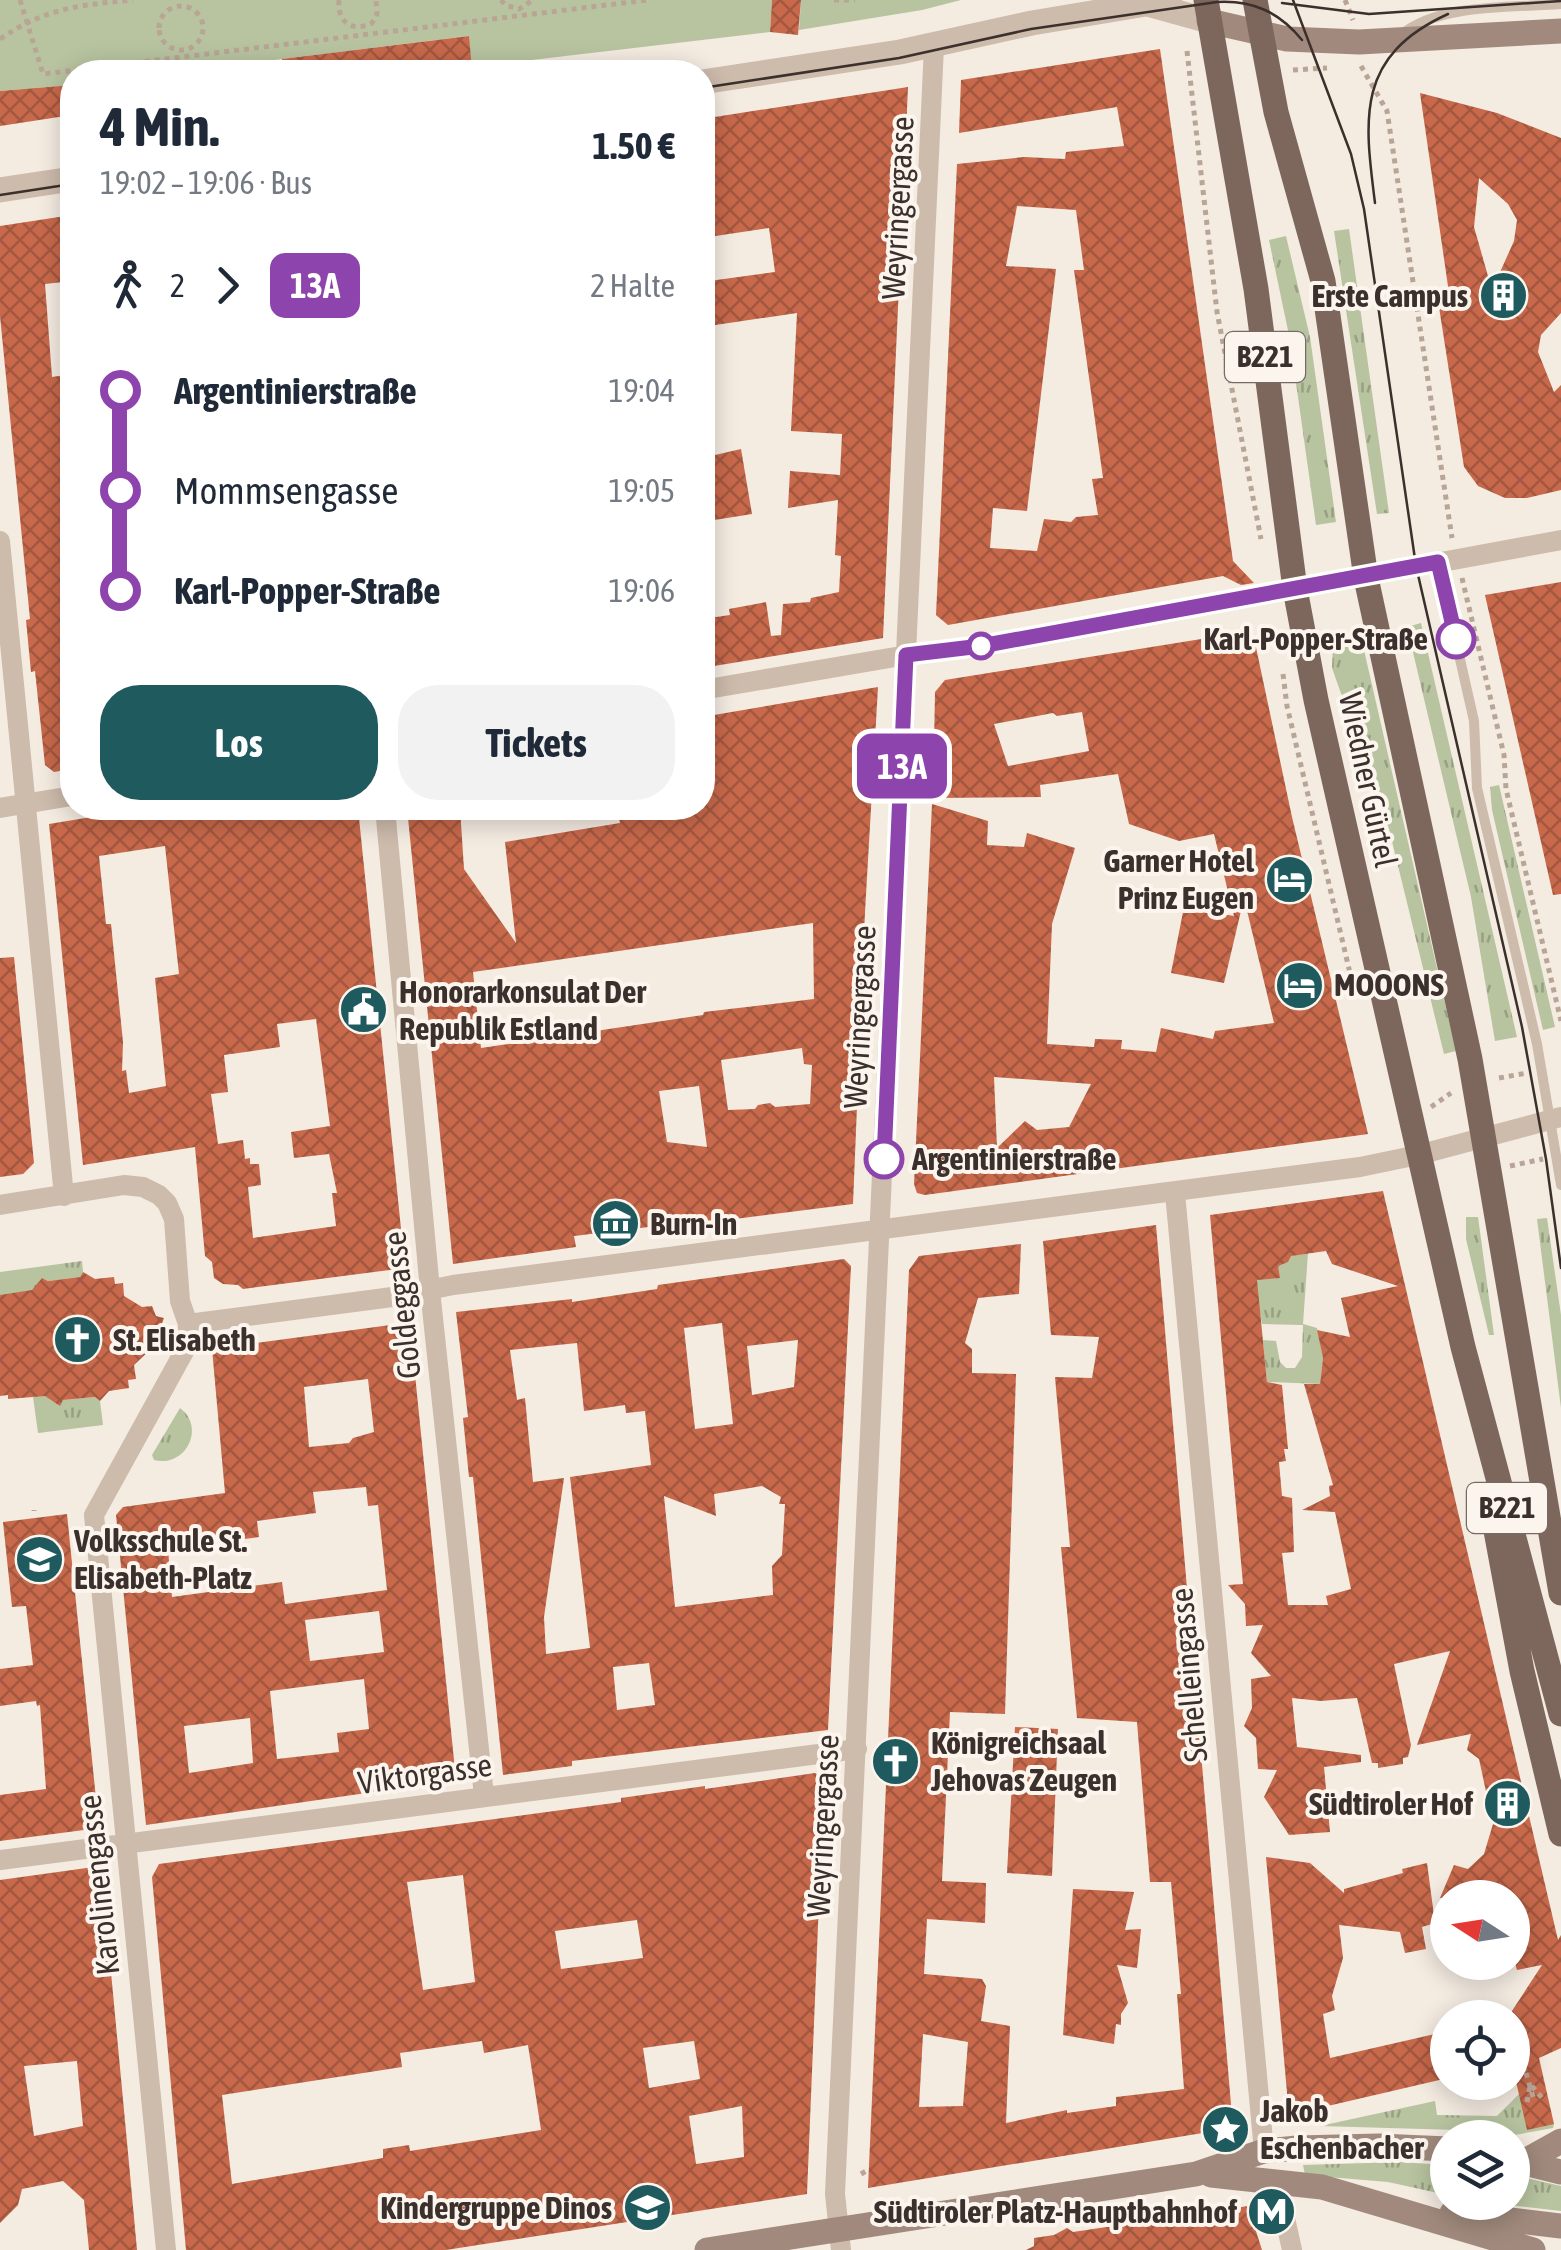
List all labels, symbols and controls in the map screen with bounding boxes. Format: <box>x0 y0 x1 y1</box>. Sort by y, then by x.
text: 4 Min. <box>100 95 219 158</box>
street label: Weyringergasse <box>874 116 921 300</box>
text: 1.50 € <box>592 124 675 167</box>
text: 19:02 – 19:06 · Bus <box>100 164 312 201</box>
icon: walk <box>100 258 155 313</box>
icon: forward <box>200 258 255 313</box>
text: 13A <box>290 265 340 305</box>
text: 2 <box>170 267 185 304</box>
text: 2 Halte <box>590 267 675 304</box>
building icon: Erste Campus <box>1477 270 1529 322</box>
place label: Erste Campus <box>1312 277 1468 314</box>
road number: B221 <box>1225 332 1305 382</box>
text: Argentinierstraße <box>174 369 417 412</box>
text: 19:04 <box>609 372 675 409</box>
text: Mommsengasse <box>174 469 398 512</box>
text: 19:05 <box>609 472 675 509</box>
text: Karl-Popper-Straße <box>174 569 441 612</box>
text: 19:06 <box>609 572 675 609</box>
place label: Karl-Popper-Straße <box>1204 620 1428 657</box>
marker: Karl-Popper-Straße <box>1437 620 1475 658</box>
unlabelled marker <box>968 633 994 659</box>
button: Los <box>100 685 378 800</box>
button: Tickets <box>398 685 675 800</box>
street label: Wiedner Gürtel <box>1332 689 1405 871</box>
line badge: 13A <box>844 734 960 798</box>
text: 13A <box>877 746 927 786</box>
place label: Garner Hotel Prinz Eugen <box>1103 842 1255 916</box>
hotel icon: Garner Hotel Prinz Eugen <box>1263 853 1315 905</box>
street label: Weyringergasse <box>836 925 883 1109</box>
hotel icon: MOOONS <box>1273 959 1325 1011</box>
place label: MOOONS <box>1334 966 1444 1003</box>
place label: Honorarkonsulat Der Republik Estland <box>399 973 646 1047</box>
public building icon: Honorarkonsulat Der Republik Estland <box>338 984 390 1036</box>
marker: Argentinierstraße <box>865 1140 903 1178</box>
place label: Argentinierstraße <box>911 1140 1117 1177</box>
museum icon: Burn-In <box>589 1198 641 1250</box>
place label: Burn-In <box>650 1205 737 1242</box>
street label: Goldeggasse <box>375 1229 428 1381</box>
church icon: St. Elisabeth <box>52 1314 104 1366</box>
place label: St. Elisabeth <box>113 1321 256 1358</box>
road number: B221 <box>1467 1483 1547 1533</box>
place label: Volksschule St. Elisabeth-Platz <box>73 1522 252 1596</box>
school or university icon: Volksschule St. Elisabeth-Platz <box>13 1533 65 1585</box>
street label: Schelleingasse <box>1162 1587 1215 1764</box>
place label: Königreichsaal Jehovas Zeugen <box>930 1724 1117 1798</box>
street label: Weyringergasse <box>799 1734 846 1918</box>
church icon: Königreichsaal Jehovas Zeugen <box>870 1735 922 1787</box>
street label: Viktorgasse <box>356 1746 494 1801</box>
building icon: Südtiroler Hof <box>1482 1778 1534 1830</box>
place label: Südtiroler Hof <box>1309 1785 1474 1822</box>
street label: Karolinengasse <box>71 1793 126 1977</box>
north arrow <box>1430 1880 1530 1980</box>
map controls <box>1430 1880 1530 2220</box>
button: locate <box>1430 2000 1530 2100</box>
place label: Jakob Eschenbacher <box>1259 2092 1424 2166</box>
place icon: Jakob Eschenbacher <box>1199 2103 1251 2155</box>
button: layers <box>1430 2120 1530 2220</box>
school or university icon: Kindergruppe Dinos <box>621 2182 673 2234</box>
metro station icon: Südtiroler Platz-Hauptbahnhof <box>1246 2186 1298 2238</box>
place label: Kindergruppe Dinos <box>380 2189 612 2226</box>
place label: Südtiroler Platz-Hauptbahnhof <box>874 2193 1238 2230</box>

